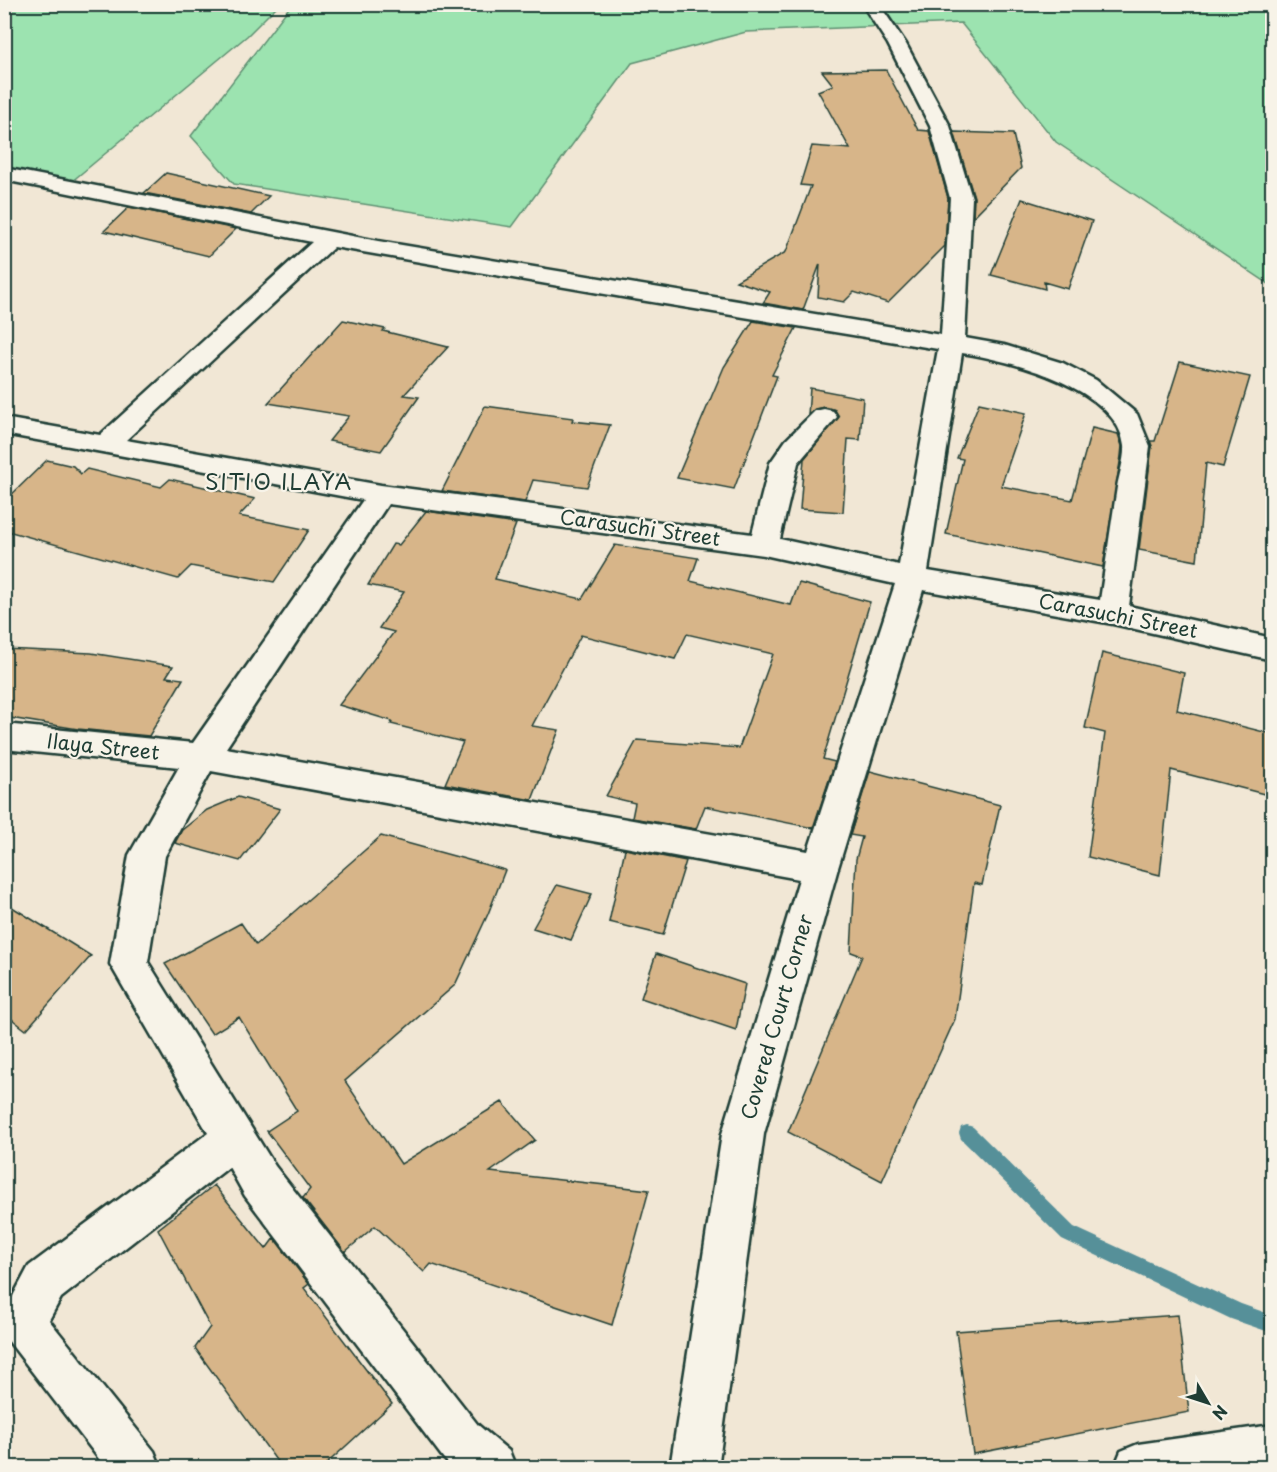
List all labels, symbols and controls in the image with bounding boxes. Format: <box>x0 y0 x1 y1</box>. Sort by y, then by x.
district label: SITIO ILAYA <box>205 464 353 497</box>
street label: Carasuchi Street <box>558 501 722 553</box>
street label: Carasuchi Street <box>1036 585 1200 645</box>
street label: Ilaya Street <box>45 725 161 767</box>
street label: Covered Court Corner <box>732 910 820 1123</box>
north arrow <box>1178 1373 1238 1433</box>
text: N <box>1207 1401 1234 1426</box>

